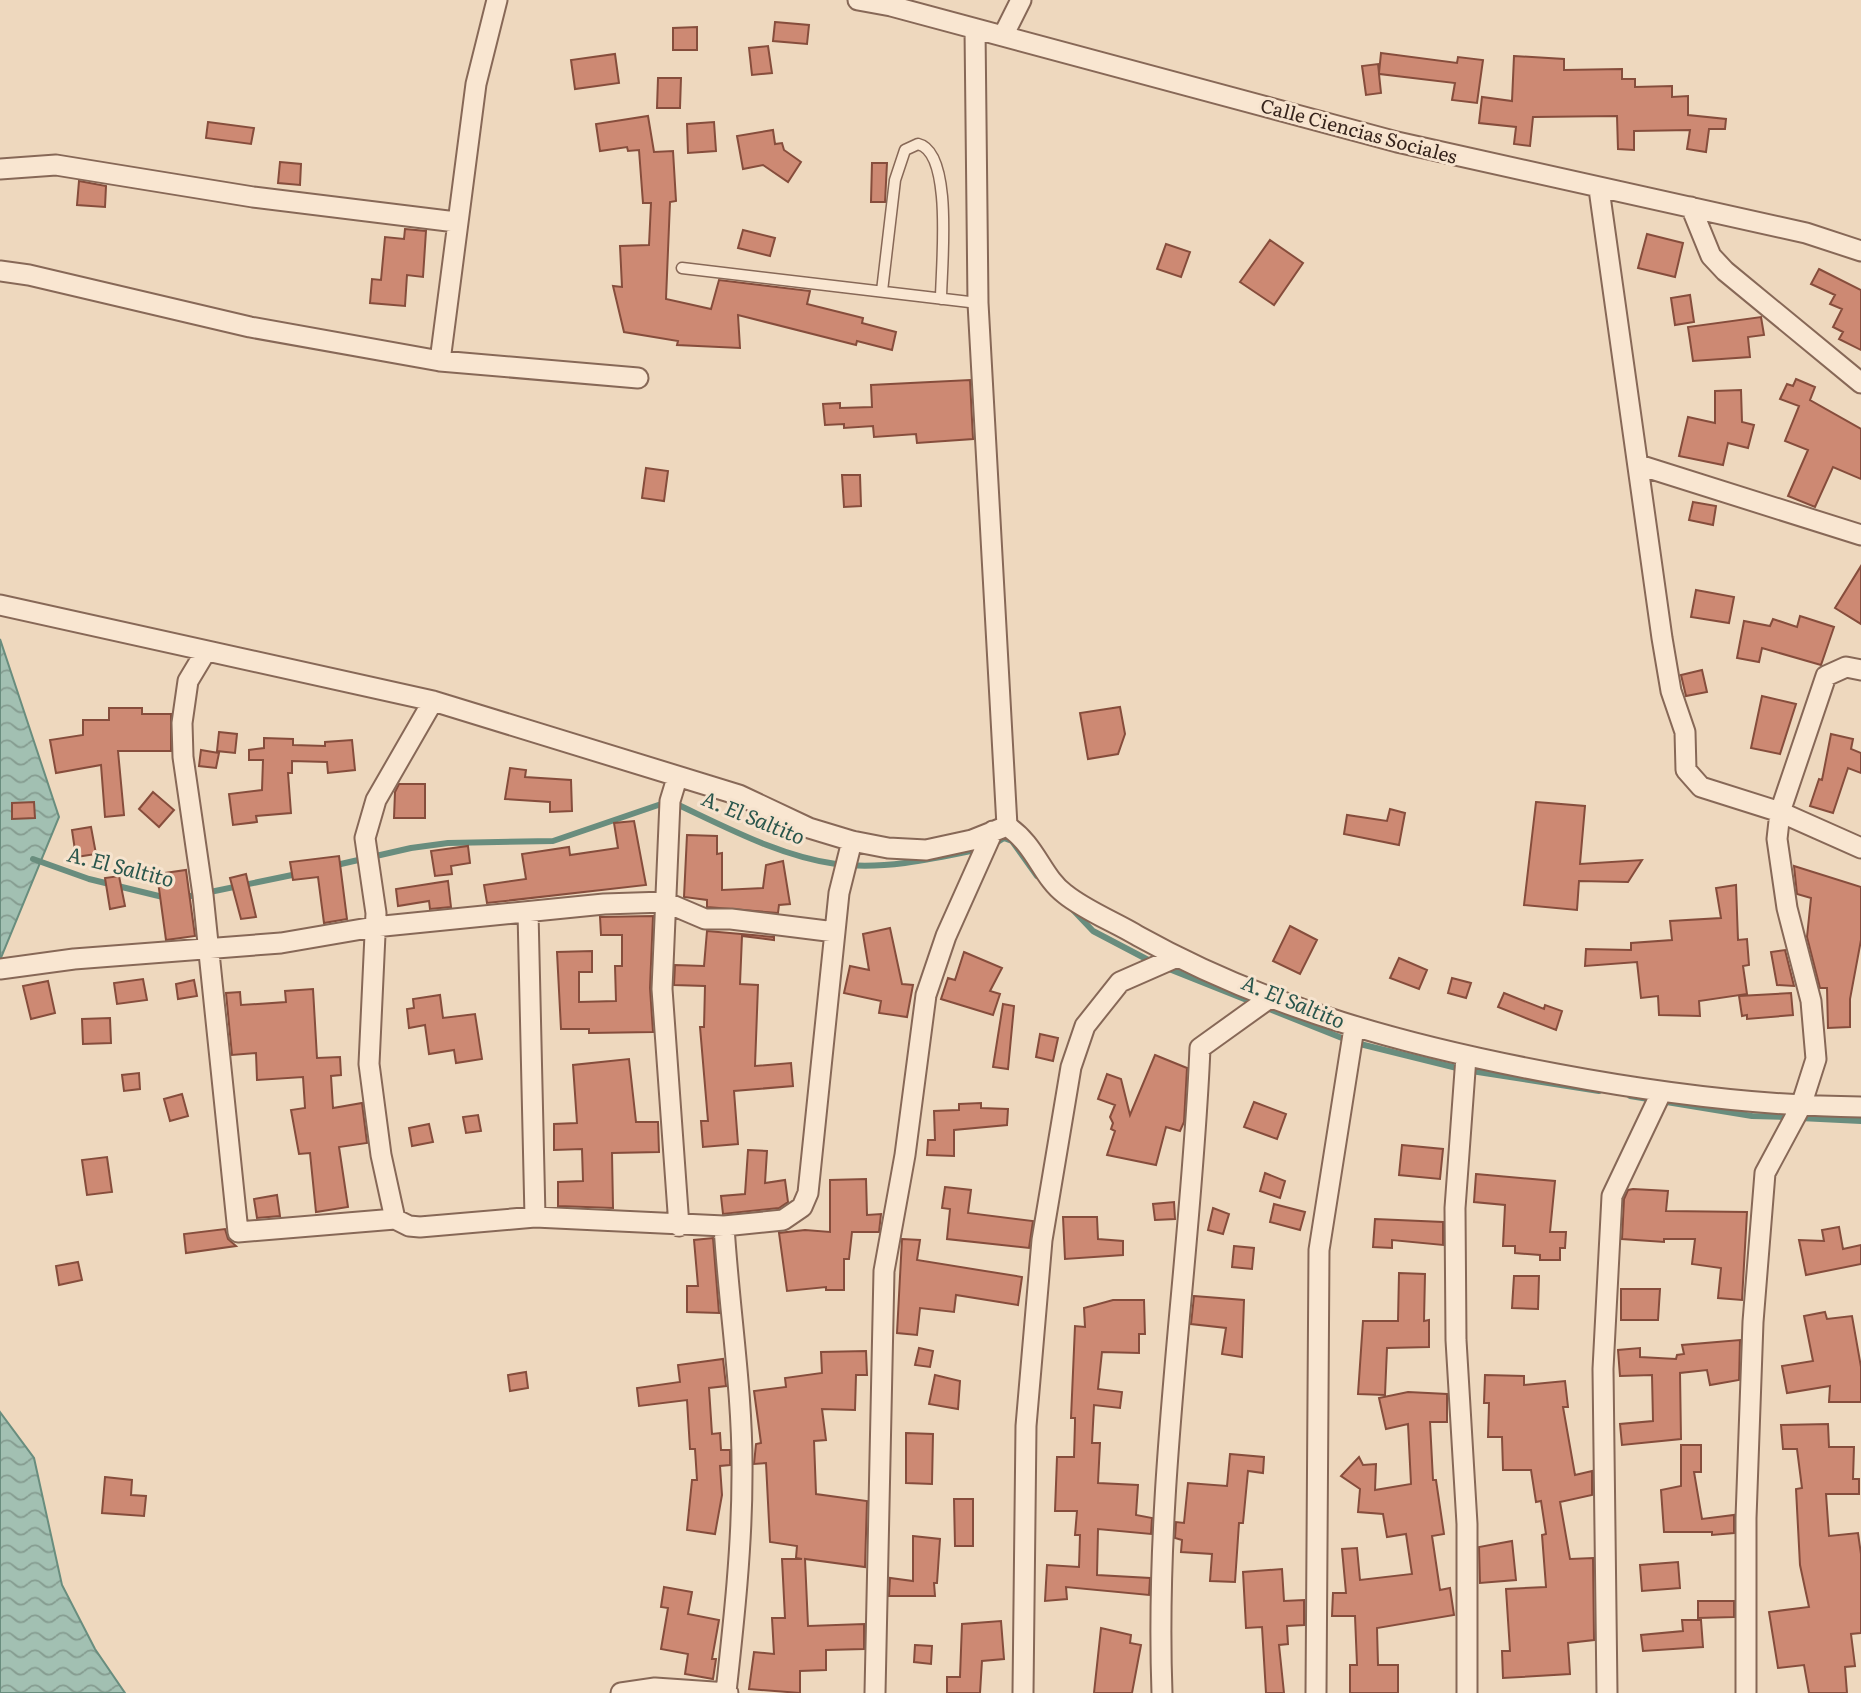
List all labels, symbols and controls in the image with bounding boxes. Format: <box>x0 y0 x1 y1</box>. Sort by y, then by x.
street label: Calle Ciencias Sociales <box>1258 90 1461 170</box>
water label: A. El Saltito <box>698 781 810 851</box>
water label: A. El Saltito <box>64 837 178 893</box>
water label: A. El Saltito <box>1238 965 1350 1035</box>

